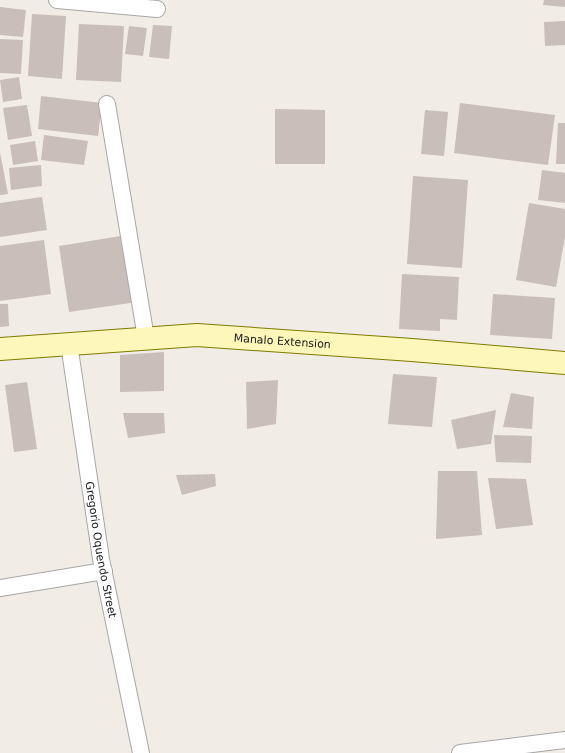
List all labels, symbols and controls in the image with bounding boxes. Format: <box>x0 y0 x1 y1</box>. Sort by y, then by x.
street label: Manalo Extension <box>233 331 331 351</box>
street label: Gregorio Oquendo Street <box>83 480 120 619</box>

